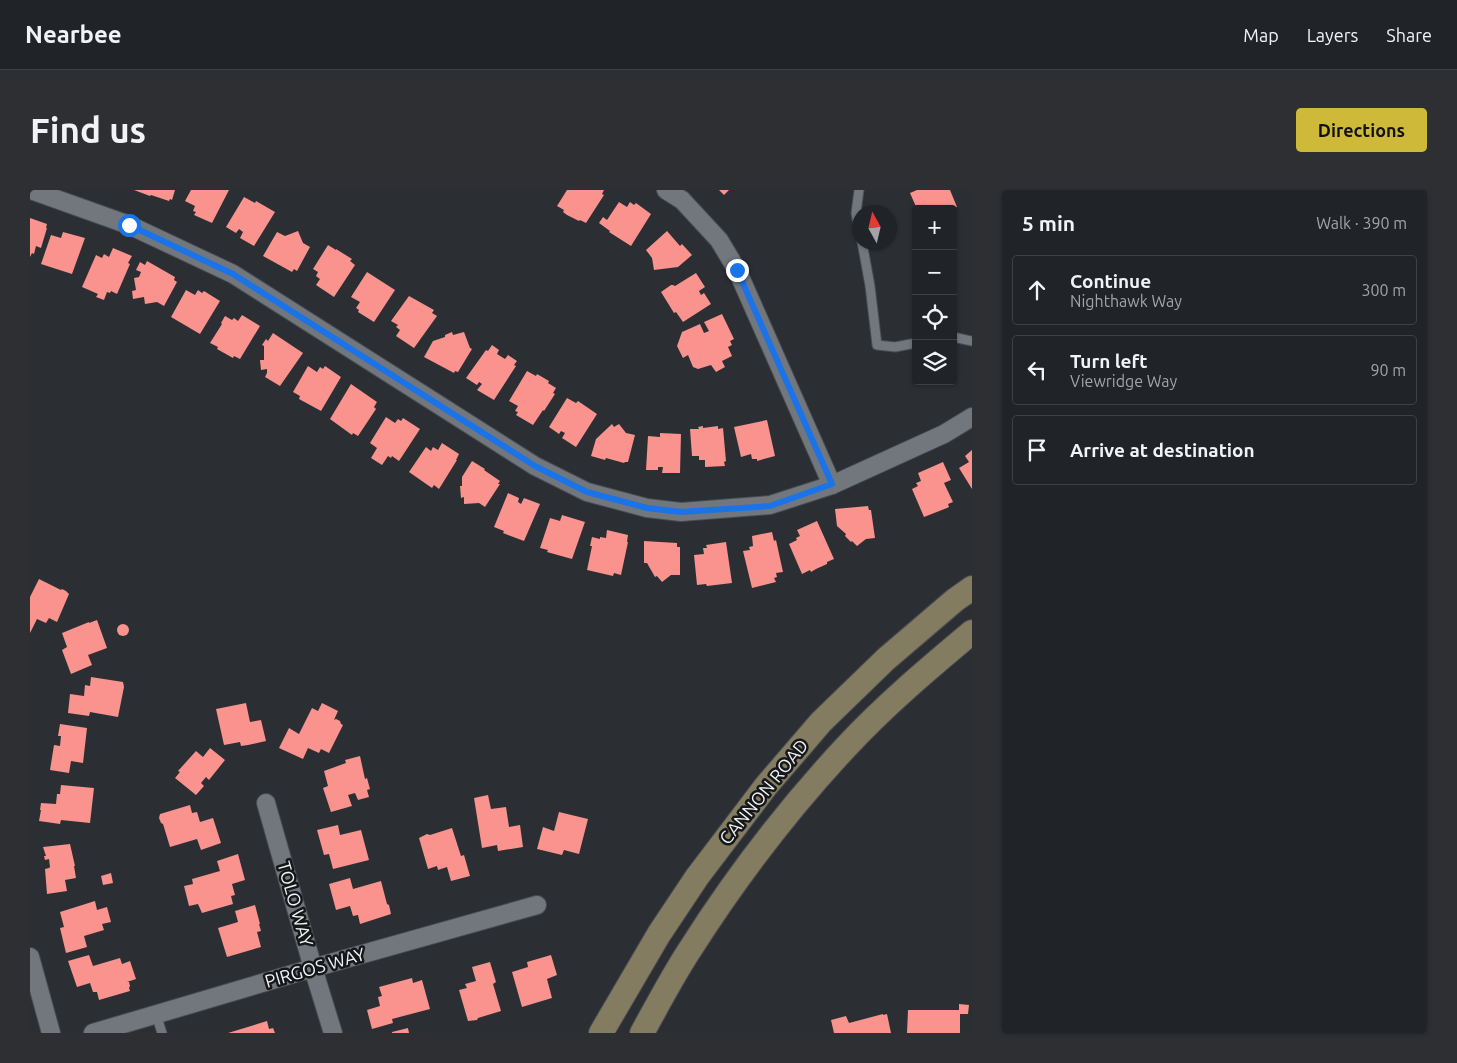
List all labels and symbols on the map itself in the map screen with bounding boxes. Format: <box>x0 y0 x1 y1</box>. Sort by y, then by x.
north arrow <box>852 205 897 250</box>
route start <box>118 214 141 237</box>
route end <box>726 259 749 282</box>
street label: CANNON ROAD <box>715 735 812 848</box>
street label: TOLO WAY <box>274 859 318 949</box>
street label: PIRGOS WAY <box>262 943 368 991</box>

